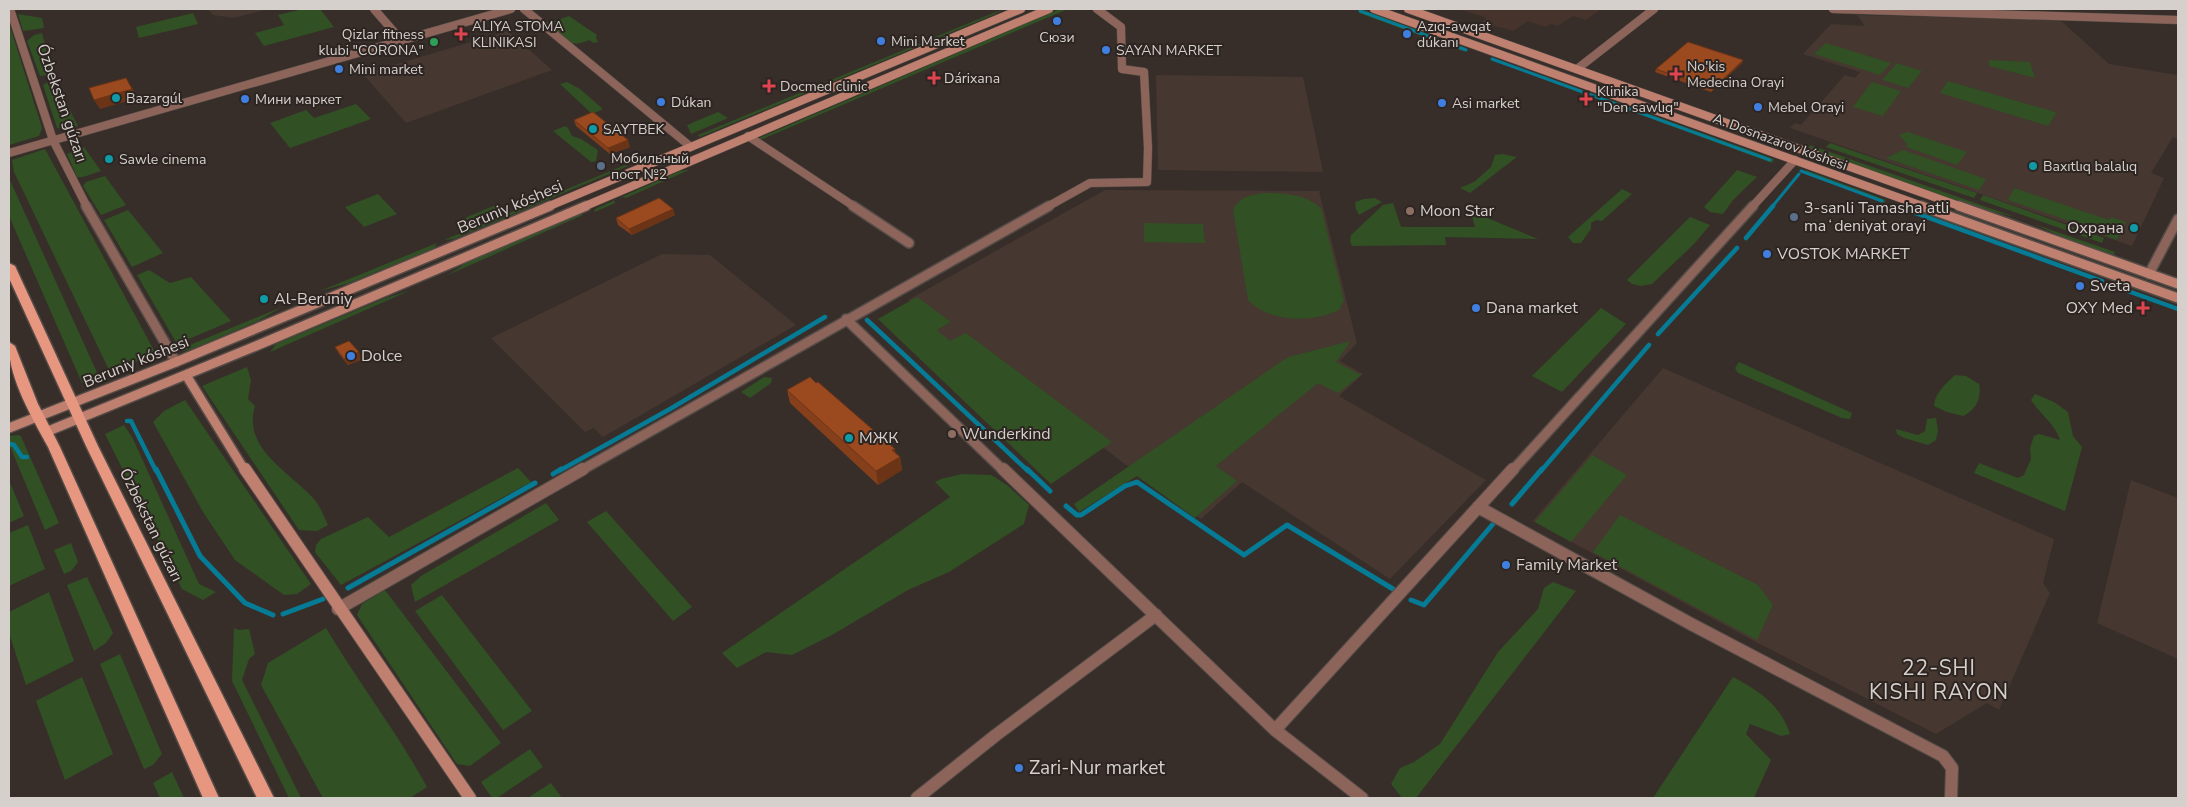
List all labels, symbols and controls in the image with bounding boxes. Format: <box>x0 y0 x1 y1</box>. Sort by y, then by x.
marker: Сюзи <box>1051 15 1063 27</box>
place label: ALIYA STOMA KLINIKASI <box>472 17 564 52</box>
place label: Azıq-awqat dúkanı <box>1417 17 1491 52</box>
place label: Qizlar fitness klubi "CORONA" <box>319 25 424 60</box>
marker: ALIYA STOMA KLINIKASI <box>454 27 468 41</box>
place label: Сюзи <box>1039 28 1075 47</box>
marker: Azıq-awqat dúkanı <box>1401 28 1413 40</box>
place label: Mini Market <box>891 32 965 51</box>
marker: Mini Market <box>875 35 887 47</box>
marker: Qizlar fitness klubi "CORONA" <box>428 36 440 48</box>
street label: Ózbekstan gúzarı <box>31 41 93 165</box>
place label: SAYAN MARKET <box>1116 41 1223 60</box>
marker: SAYAN MARKET <box>1100 44 1112 56</box>
place label: No'kis Medecina Orayi <box>1687 57 1784 92</box>
place label: Mini market <box>349 60 423 79</box>
marker: Mini market <box>333 63 345 75</box>
marker: No'kis Medecina Orayi <box>1669 67 1683 81</box>
place label: Dárixana <box>944 69 1000 88</box>
marker: Dárixana <box>928 72 940 84</box>
place label: Docmed clinic <box>780 77 868 96</box>
marker: Docmed clinic <box>762 79 776 93</box>
place label: Klinika "Den sawlıq" <box>1597 82 1679 117</box>
place label: Bazargúl <box>126 89 183 108</box>
place label: Мини маркет <box>255 90 342 109</box>
marker: Bazargúl <box>110 92 122 104</box>
marker: Klinika "Den sawlıq" <box>1579 92 1593 106</box>
marker: Мини маркет <box>239 93 251 105</box>
place label: Dúkan <box>671 93 712 112</box>
place label: Asi market <box>1452 94 1519 113</box>
marker: Dúkan <box>655 96 667 108</box>
marker: Asi market <box>1436 97 1448 109</box>
place label: Mebel Orayi <box>1768 98 1844 117</box>
marker: Mebel Orayi <box>1752 101 1764 113</box>
street label: A. Dosnazarov kóshesi <box>1710 109 1850 175</box>
place label: SAYTBEK <box>603 120 665 139</box>
marker: SAYTBEK <box>587 123 599 135</box>
place label: Мобильный пост №2 <box>611 149 689 184</box>
place label: Sawle cinema <box>119 150 206 169</box>
marker: Sawle cinema <box>103 153 115 165</box>
place label: Baxıtlıq balalıq <box>2043 157 2137 176</box>
marker: Мобильный пост №2 <box>595 160 607 172</box>
marker: Baxıtlıq balalıq <box>2027 160 2039 172</box>
street label: Beruniy kóshesi <box>454 175 566 239</box>
place label: 3-sanli Tamasha atli maʻdeniyat orayi <box>1804 197 1949 237</box>
place label: Moon Star <box>1420 200 1495 222</box>
marker: Moon Star <box>1404 205 1416 217</box>
marker: 3-sanli Tamasha atli maʻdeniyat orayi <box>1788 211 1800 223</box>
place label: Охрана <box>2067 217 2124 239</box>
marker: Охрана <box>2128 222 2140 234</box>
place label: VOSTOK MARKET <box>1776 243 1910 265</box>
marker: VOSTOK MARKET <box>1761 248 1773 260</box>
place label: Sveta <box>2090 275 2130 297</box>
marker: Sveta <box>2074 280 2086 292</box>
place label: Al-Beruniy <box>274 288 353 310</box>
marker: Al-Beruniy <box>258 293 270 305</box>
place label: Dana market <box>1486 297 1578 319</box>
place label: OXY Med <box>2066 297 2133 319</box>
marker: Dana market <box>1470 302 1482 314</box>
marker: OXY Med <box>2137 302 2149 314</box>
street label: Beruniy kóshesi <box>80 331 192 393</box>
place label: Dolce <box>361 345 402 367</box>
marker: Dolce <box>345 350 357 362</box>
place label: Wunderkind <box>962 423 1051 445</box>
place label: МЖК <box>859 427 899 449</box>
marker: Wunderkind <box>946 428 958 440</box>
marker: МЖК <box>843 432 855 444</box>
street label: Ózbekstan gúzarı <box>114 465 188 585</box>
place label: Family Market <box>1516 554 1617 576</box>
marker: Family Market <box>1500 559 1512 571</box>
district label: 22-SHI KISHI RAYON <box>1869 654 2009 706</box>
place label: Zari-Nur market <box>1029 755 1165 781</box>
marker: Zari-Nur market <box>1013 762 1025 774</box>

